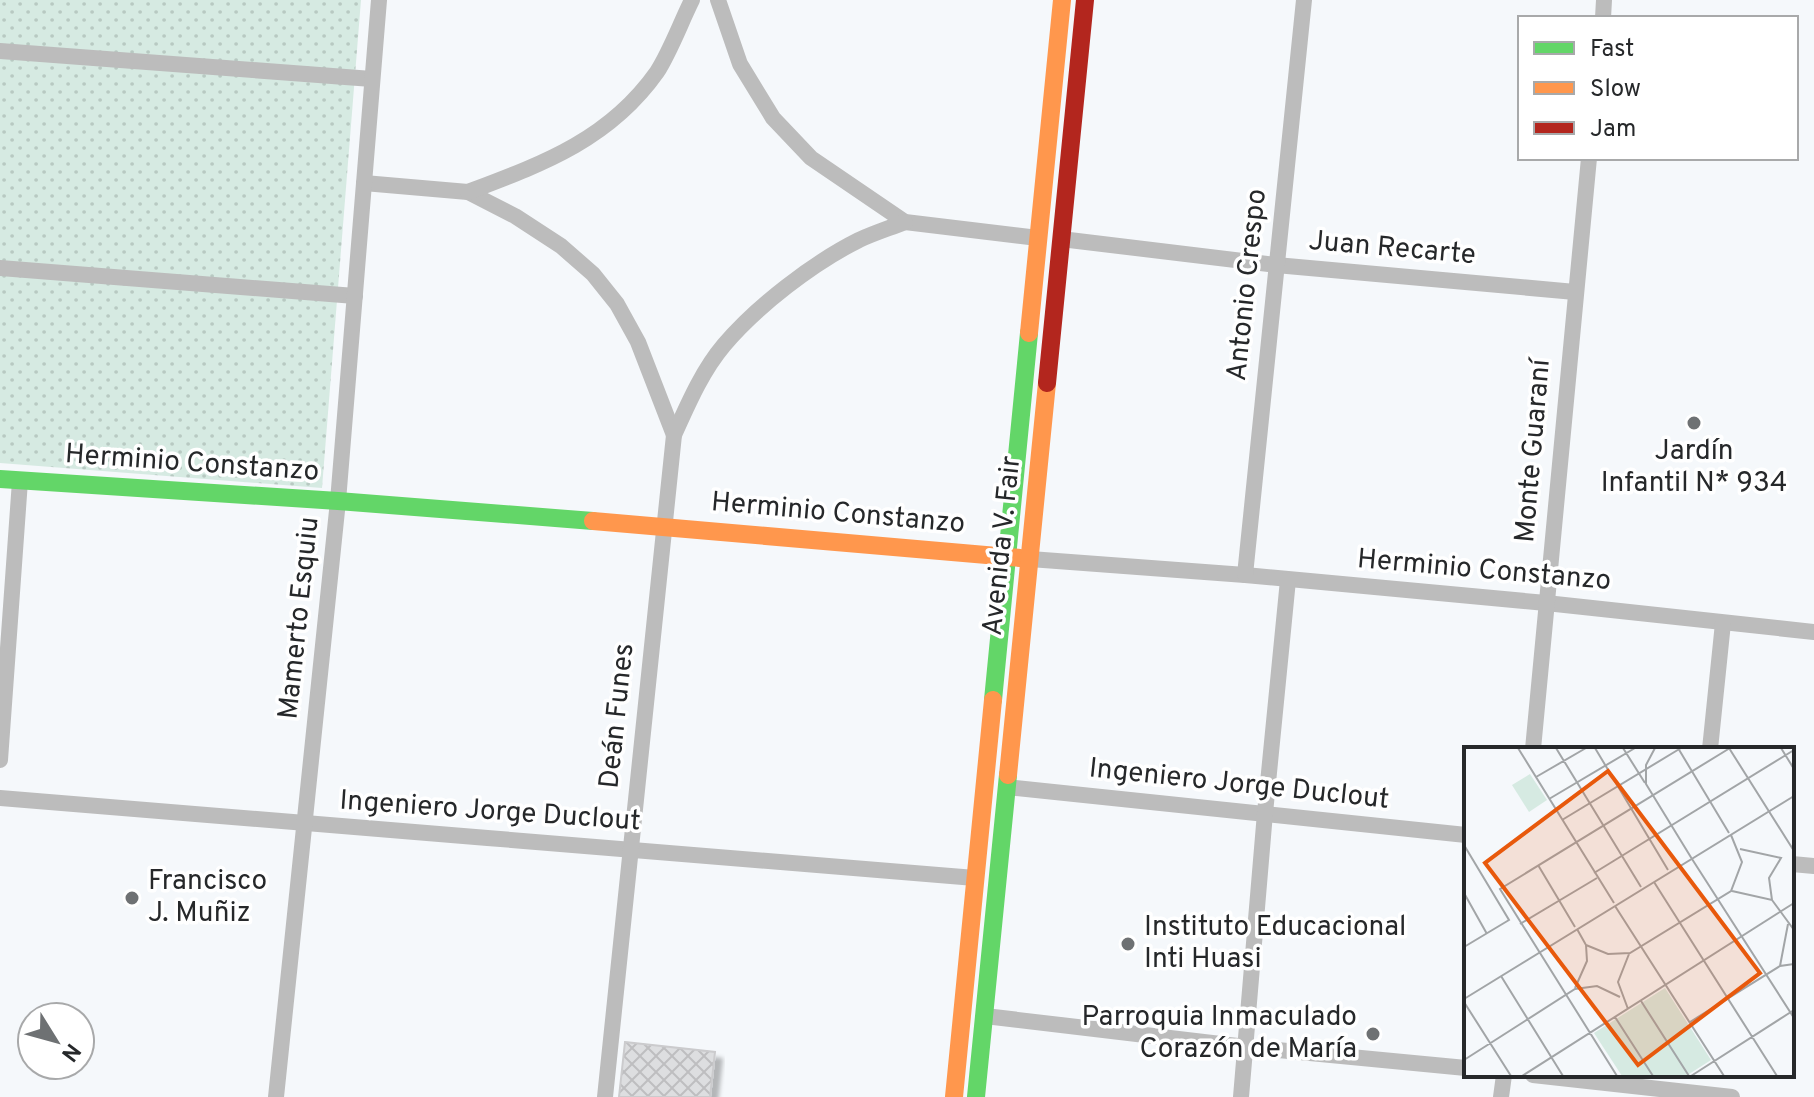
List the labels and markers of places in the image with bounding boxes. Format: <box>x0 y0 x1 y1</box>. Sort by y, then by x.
marker: Jardín Infantil N* 934 <box>1685 414 1703 432</box>
place label: Jardín Infantil N* 934 <box>1601 434 1787 502</box>
place label: Francisco J. Muñiz <box>148 864 267 932</box>
marker: Francisco J. Muñiz <box>123 889 141 907</box>
place label: Instituto Educacional Inti Huasi <box>1144 910 1406 978</box>
marker: Instituto Educacional Inti Huasi <box>1119 935 1137 953</box>
place label: Parroquia Inmaculado Corazón de María <box>1082 1000 1357 1068</box>
marker: Parroquia Inmaculado Corazón de María <box>1364 1025 1382 1043</box>

